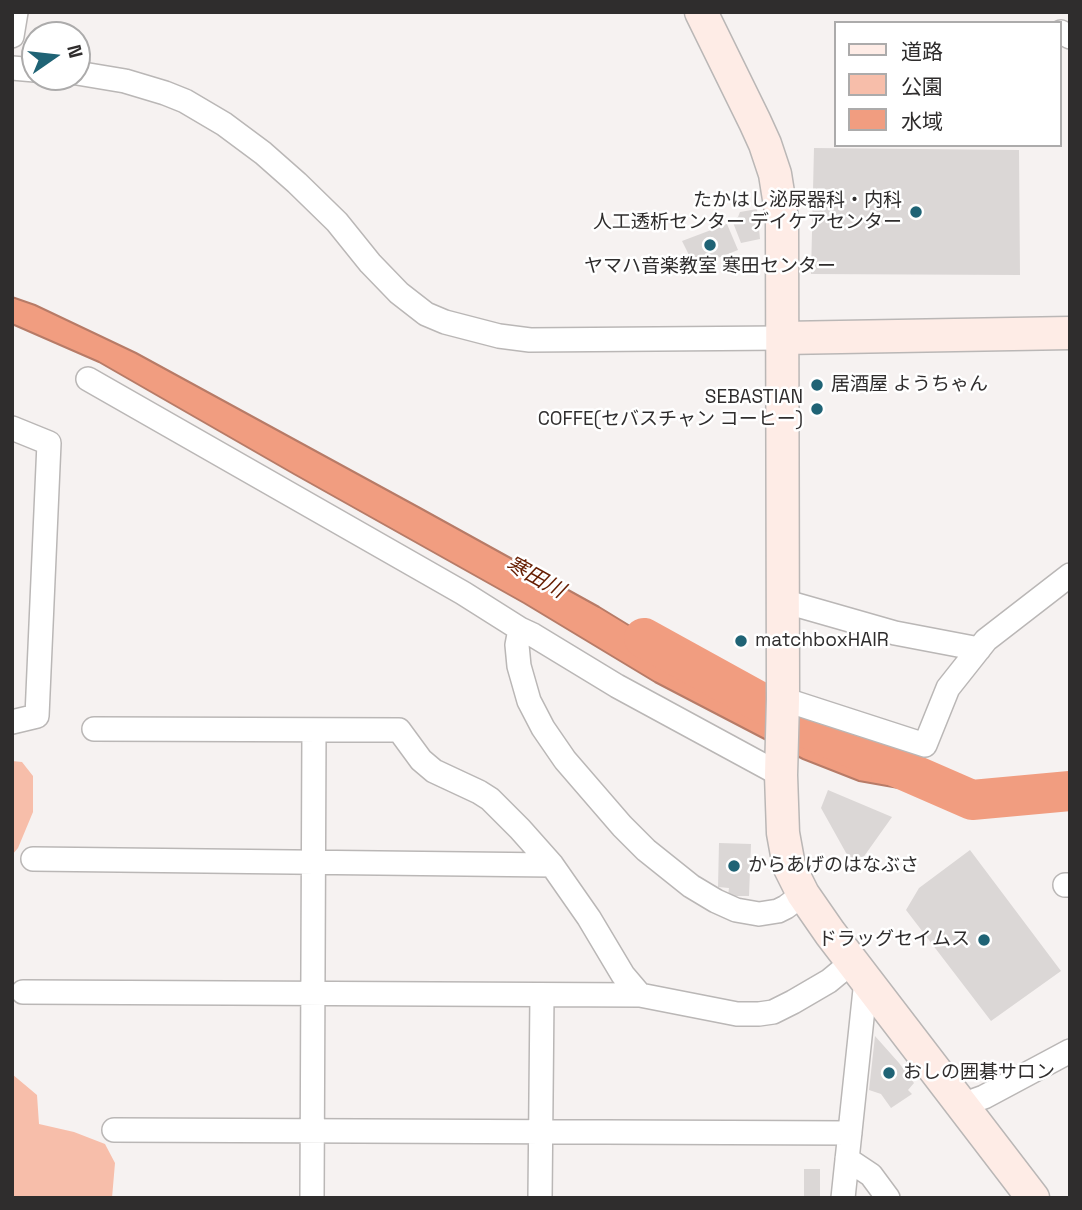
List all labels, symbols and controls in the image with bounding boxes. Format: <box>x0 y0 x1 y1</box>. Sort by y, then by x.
north arrow <box>21 21 91 91</box>
legend <box>834 21 1061 147</box>
text: 道路 <box>901 38 943 65</box>
text: N <box>61 42 89 60</box>
text: 公園 <box>901 73 943 100</box>
text: 水域 <box>901 108 943 135</box>
place label: たかはし泌尿器科・内科 人工透析センター デイケアセンター <box>593 190 902 234</box>
marker: たかはし泌尿器科・内科 人工透析センター デイケアセンター <box>908 204 924 220</box>
marker: ヤマハ音楽教室 寒田センター <box>702 237 718 253</box>
place label: ヤマハ音楽教室 寒田センター <box>584 256 836 278</box>
place label: 居酒屋 ようちゃん <box>831 374 988 396</box>
marker: 居酒屋 ようちゃん <box>809 377 825 393</box>
place label: SEBASTIAN COFFE(セバスチャン コーヒー) <box>538 387 803 431</box>
marker: SEBASTIAN COFFE(セバスチャン コーヒー) <box>809 401 825 417</box>
water label: 寒田川 <box>501 552 569 604</box>
place label: matchboxHAIR <box>755 630 889 652</box>
marker: matchboxHAIR <box>733 633 749 649</box>
place label: からあげのはなぶさ <box>748 855 919 877</box>
marker: からあげのはなぶさ <box>726 858 742 874</box>
place label: ドラッグセイムス <box>818 929 970 951</box>
marker: ドラッグセイムス <box>976 932 992 948</box>
place label: おしの囲碁サロン <box>903 1062 1055 1084</box>
marker: おしの囲碁サロン <box>881 1065 897 1081</box>

